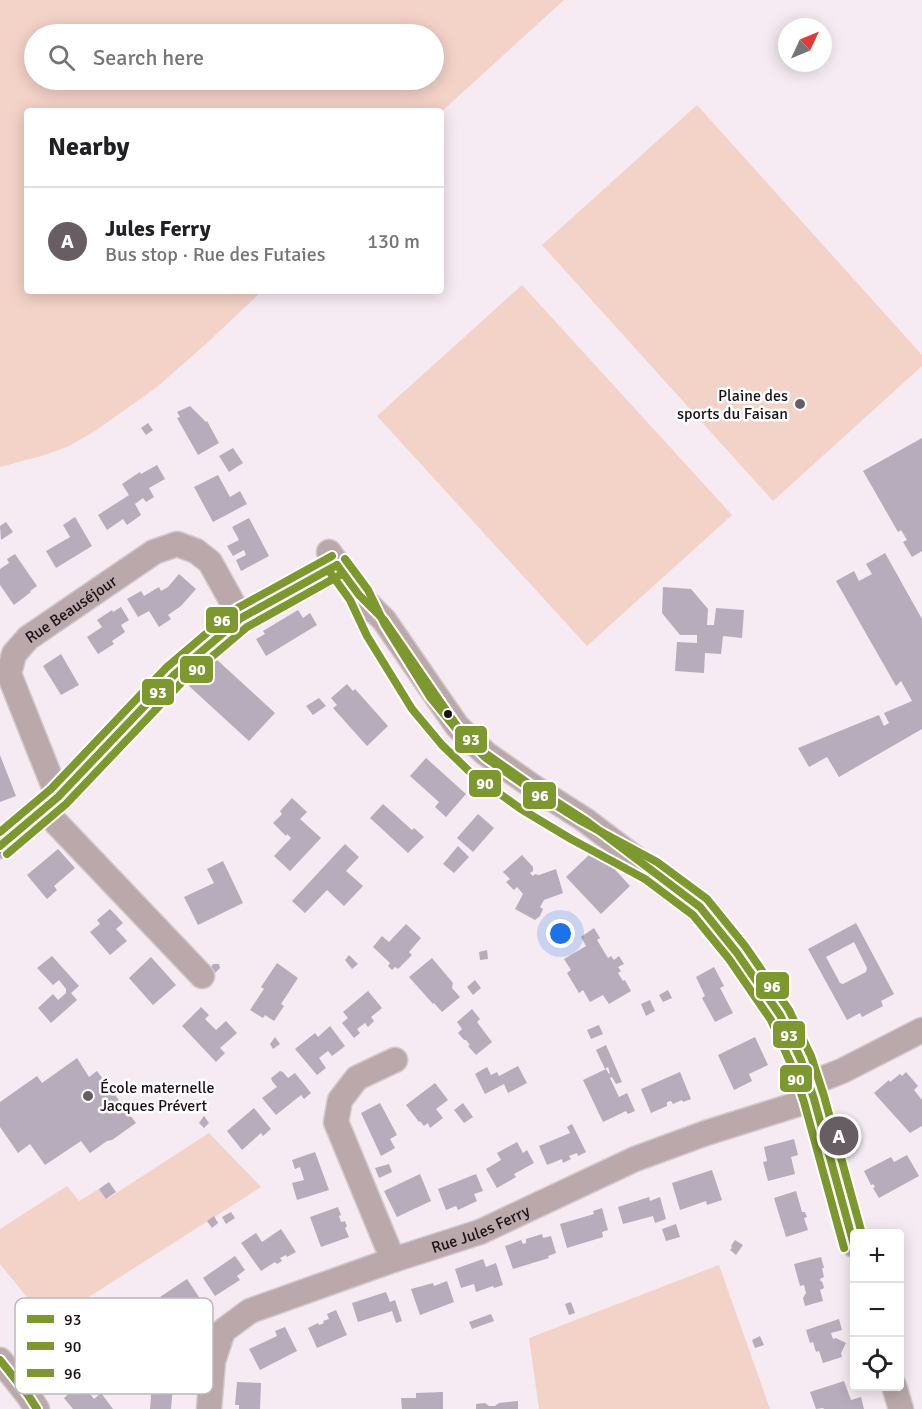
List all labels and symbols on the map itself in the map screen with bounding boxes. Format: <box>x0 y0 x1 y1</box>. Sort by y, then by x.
north arrow <box>778 18 832 72</box>
place label: Plaine des sports du Faisan <box>677 386 788 424</box>
marker: Plaine des sports du Faisan <box>793 397 807 411</box>
street label: Rue Beauséjour <box>22 571 121 648</box>
line badge: 96 <box>205 606 239 634</box>
text: 96 <box>213 611 231 631</box>
line badge: 90 <box>179 655 214 684</box>
text: 90 <box>188 660 206 680</box>
line badge: 93 <box>141 678 175 706</box>
text: 93 <box>149 683 167 703</box>
unlabelled marker <box>442 708 454 720</box>
line badge: 93 <box>454 725 488 754</box>
text: 93 <box>462 730 480 750</box>
line badge: 90 <box>468 769 502 798</box>
text: 90 <box>476 774 494 794</box>
line badge: 96 <box>522 781 557 810</box>
text: 96 <box>531 786 549 806</box>
your location <box>546 919 575 948</box>
line badge: 96 <box>755 971 790 1000</box>
text: 96 <box>763 977 781 997</box>
line badge: 93 <box>772 1020 806 1049</box>
text: 93 <box>780 1026 798 1046</box>
line badge: 90 <box>779 1064 813 1093</box>
text: 90 <box>787 1070 805 1090</box>
place label: École maternelle Jacques Prévert <box>100 1078 215 1116</box>
marker: École maternelle Jacques Prévert <box>81 1089 95 1103</box>
pin: A <box>820 1114 858 1158</box>
street label: Rue Jules Ferry <box>429 1201 534 1258</box>
legend <box>15 1298 213 1394</box>
text: 93 <box>64 1310 81 1330</box>
text: 90 <box>64 1337 81 1357</box>
text: 96 <box>64 1364 81 1384</box>

